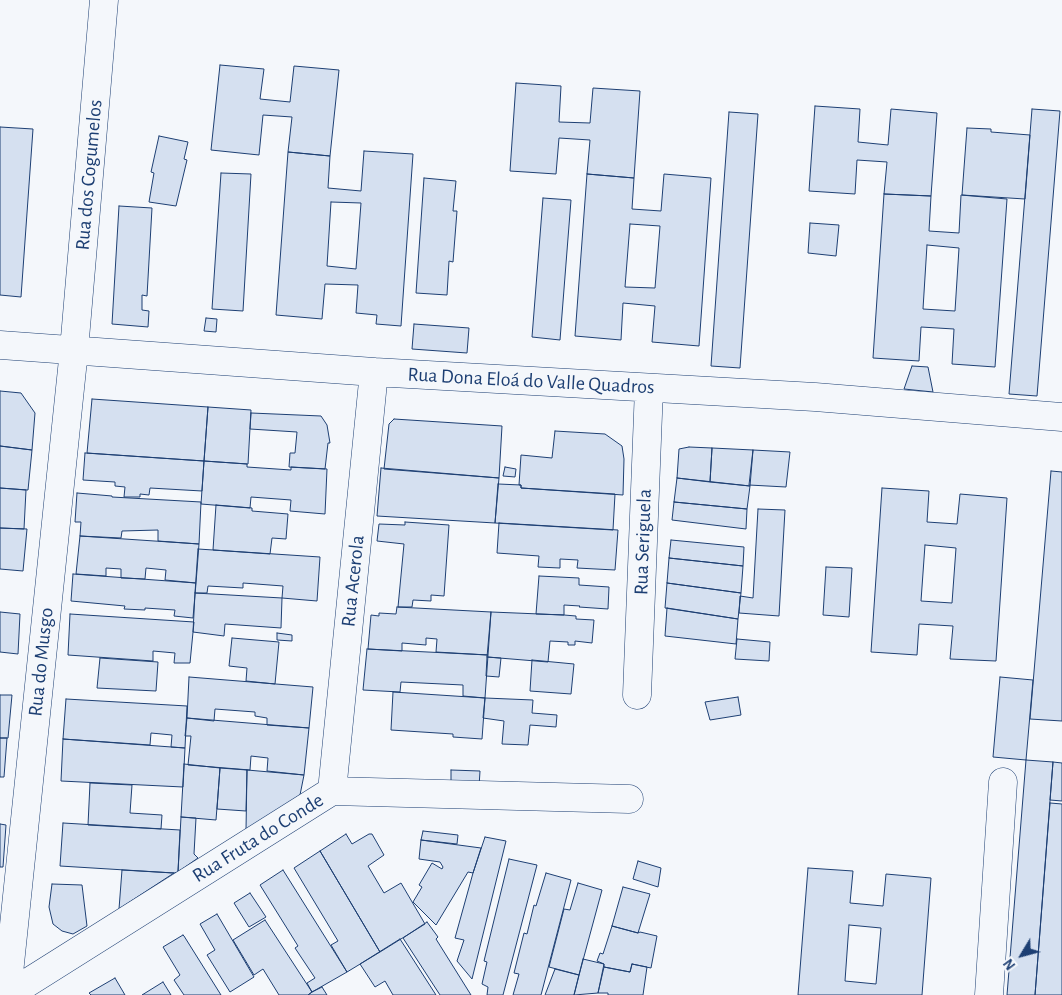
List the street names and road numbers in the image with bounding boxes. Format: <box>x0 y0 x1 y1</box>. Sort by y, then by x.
street label: Rua dos Cogumelos <box>70 99 108 251</box>
street label: Rua Dona Eloá do Valle Quadros <box>407 363 655 399</box>
street label: Rua Seriguela <box>629 488 657 596</box>
street label: Rua Acerola <box>336 534 370 628</box>
street label: Rua do Musgo <box>23 606 59 718</box>
street label: Rua Fruta do Conde <box>188 788 328 888</box>

